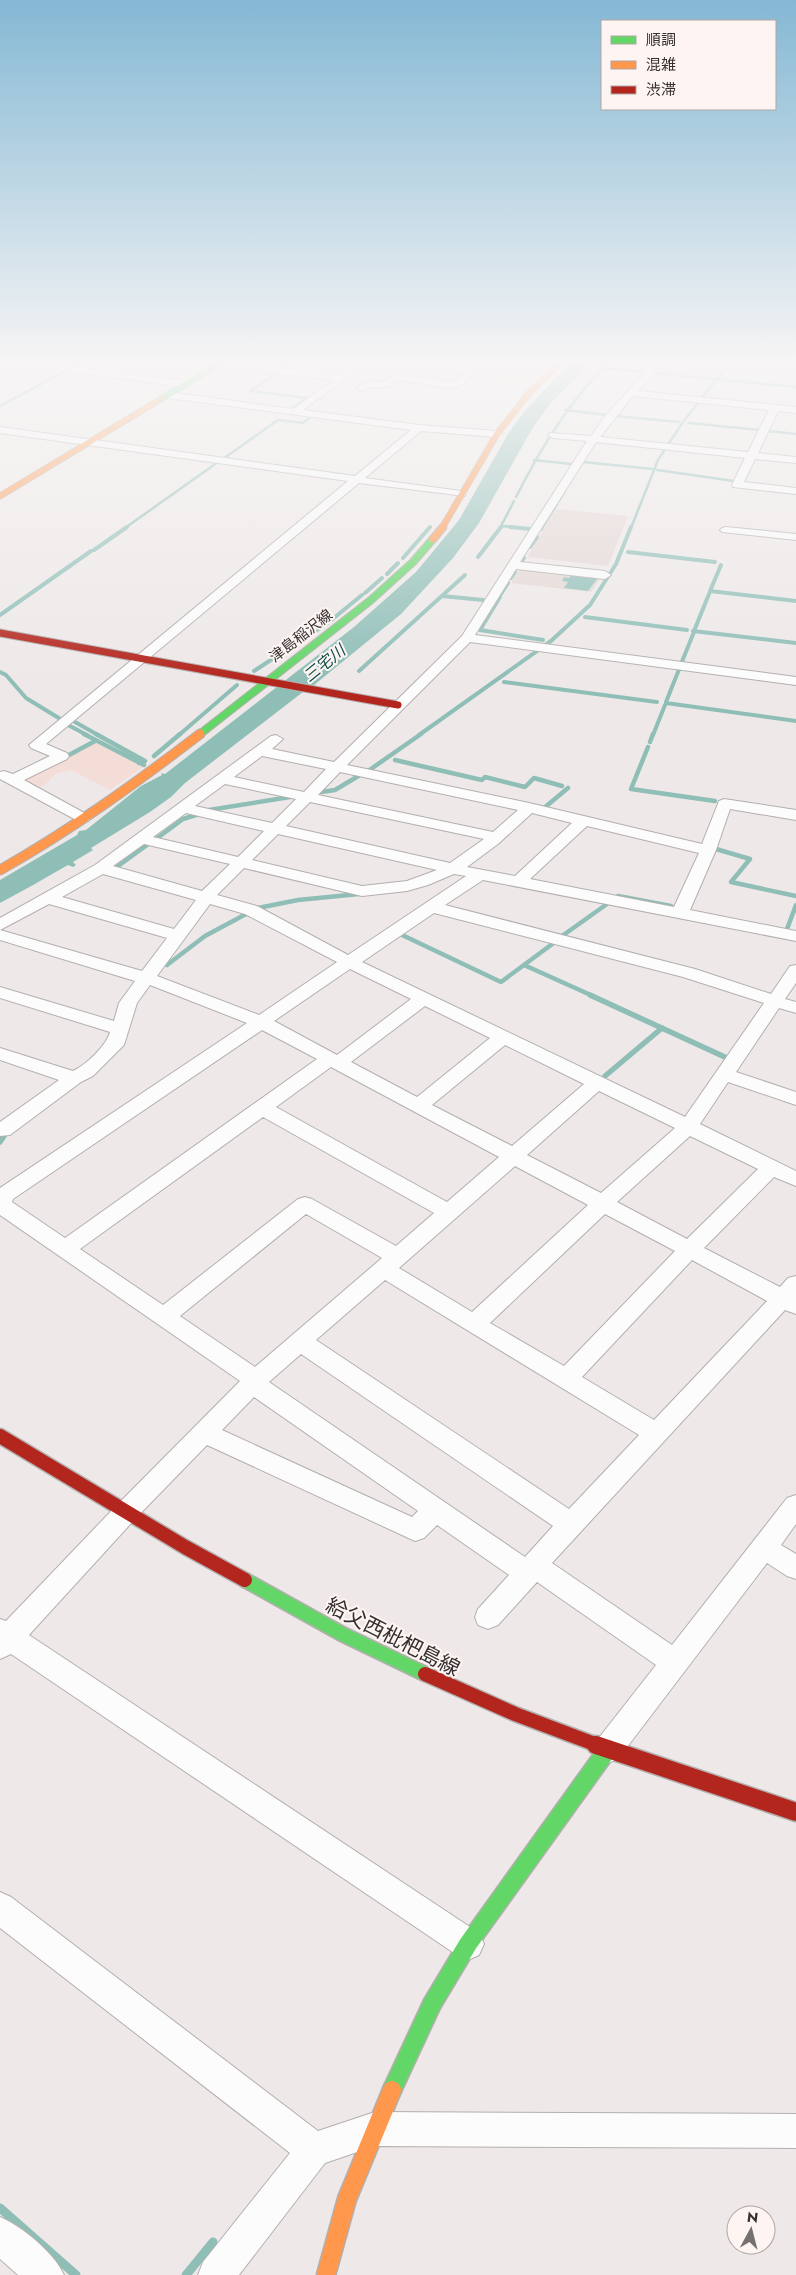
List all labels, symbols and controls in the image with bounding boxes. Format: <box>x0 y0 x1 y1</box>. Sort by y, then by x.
legend <box>601 20 776 110</box>
text: 順調 <box>646 29 676 51</box>
text: 混雑 <box>646 54 676 76</box>
text: 渋滞 <box>646 79 676 101</box>
street label: 津島稲沢線 <box>265 604 337 668</box>
water label: 三宅川 <box>298 638 352 687</box>
street label: 給父西枇杷島線 <box>321 1590 465 1684</box>
north arrow <box>726 2205 776 2255</box>
text: N <box>746 2206 759 2228</box>

